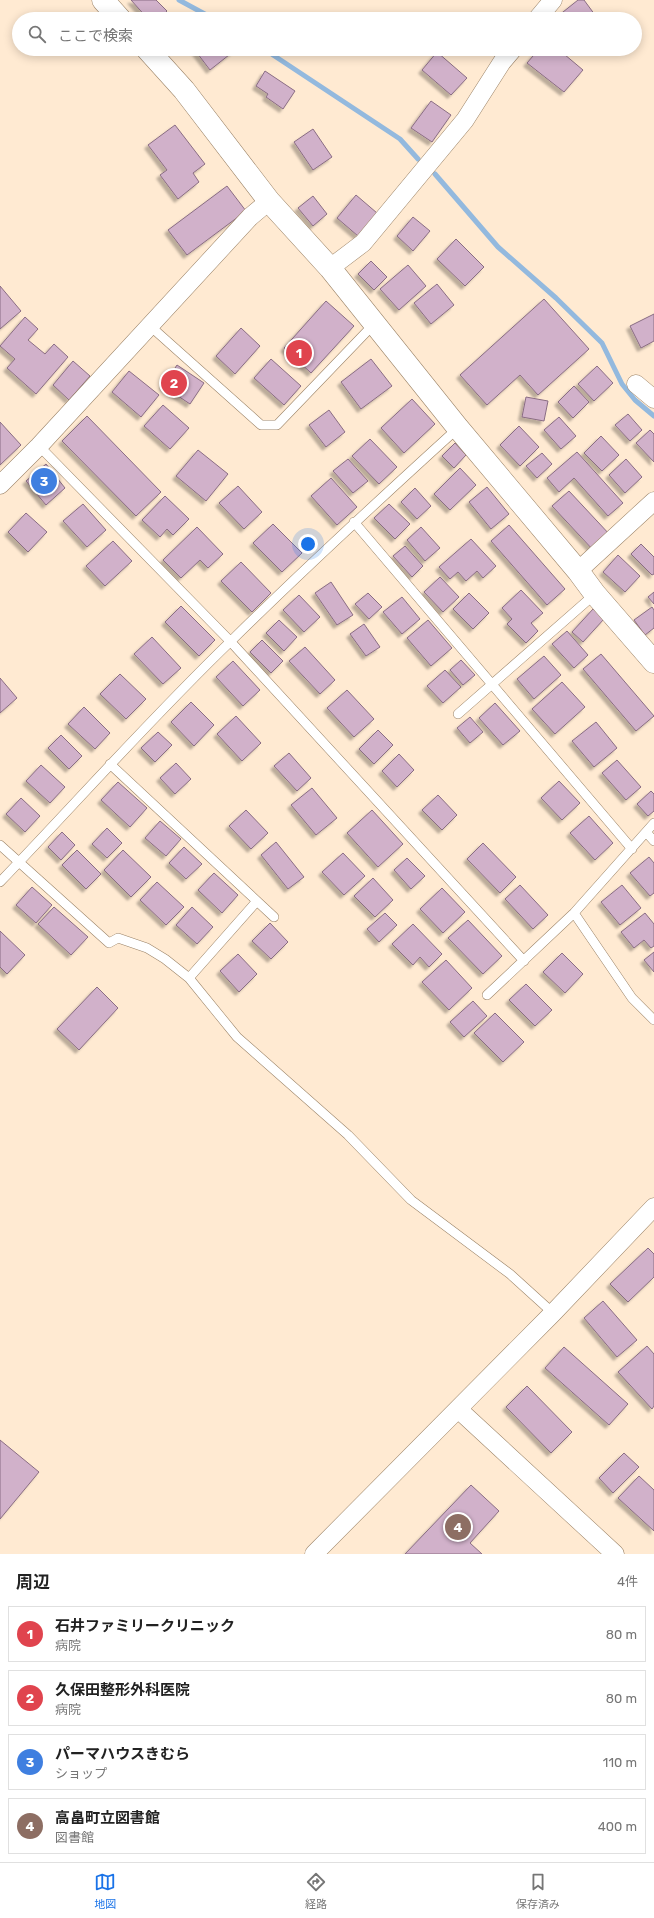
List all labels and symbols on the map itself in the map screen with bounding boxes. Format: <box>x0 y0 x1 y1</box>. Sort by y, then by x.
pin: 1 <box>286 338 312 368</box>
pin: 2 <box>161 368 187 398</box>
pin: 3 <box>31 466 57 496</box>
your location <box>298 534 318 554</box>
pin: 4 <box>445 1512 471 1542</box>

